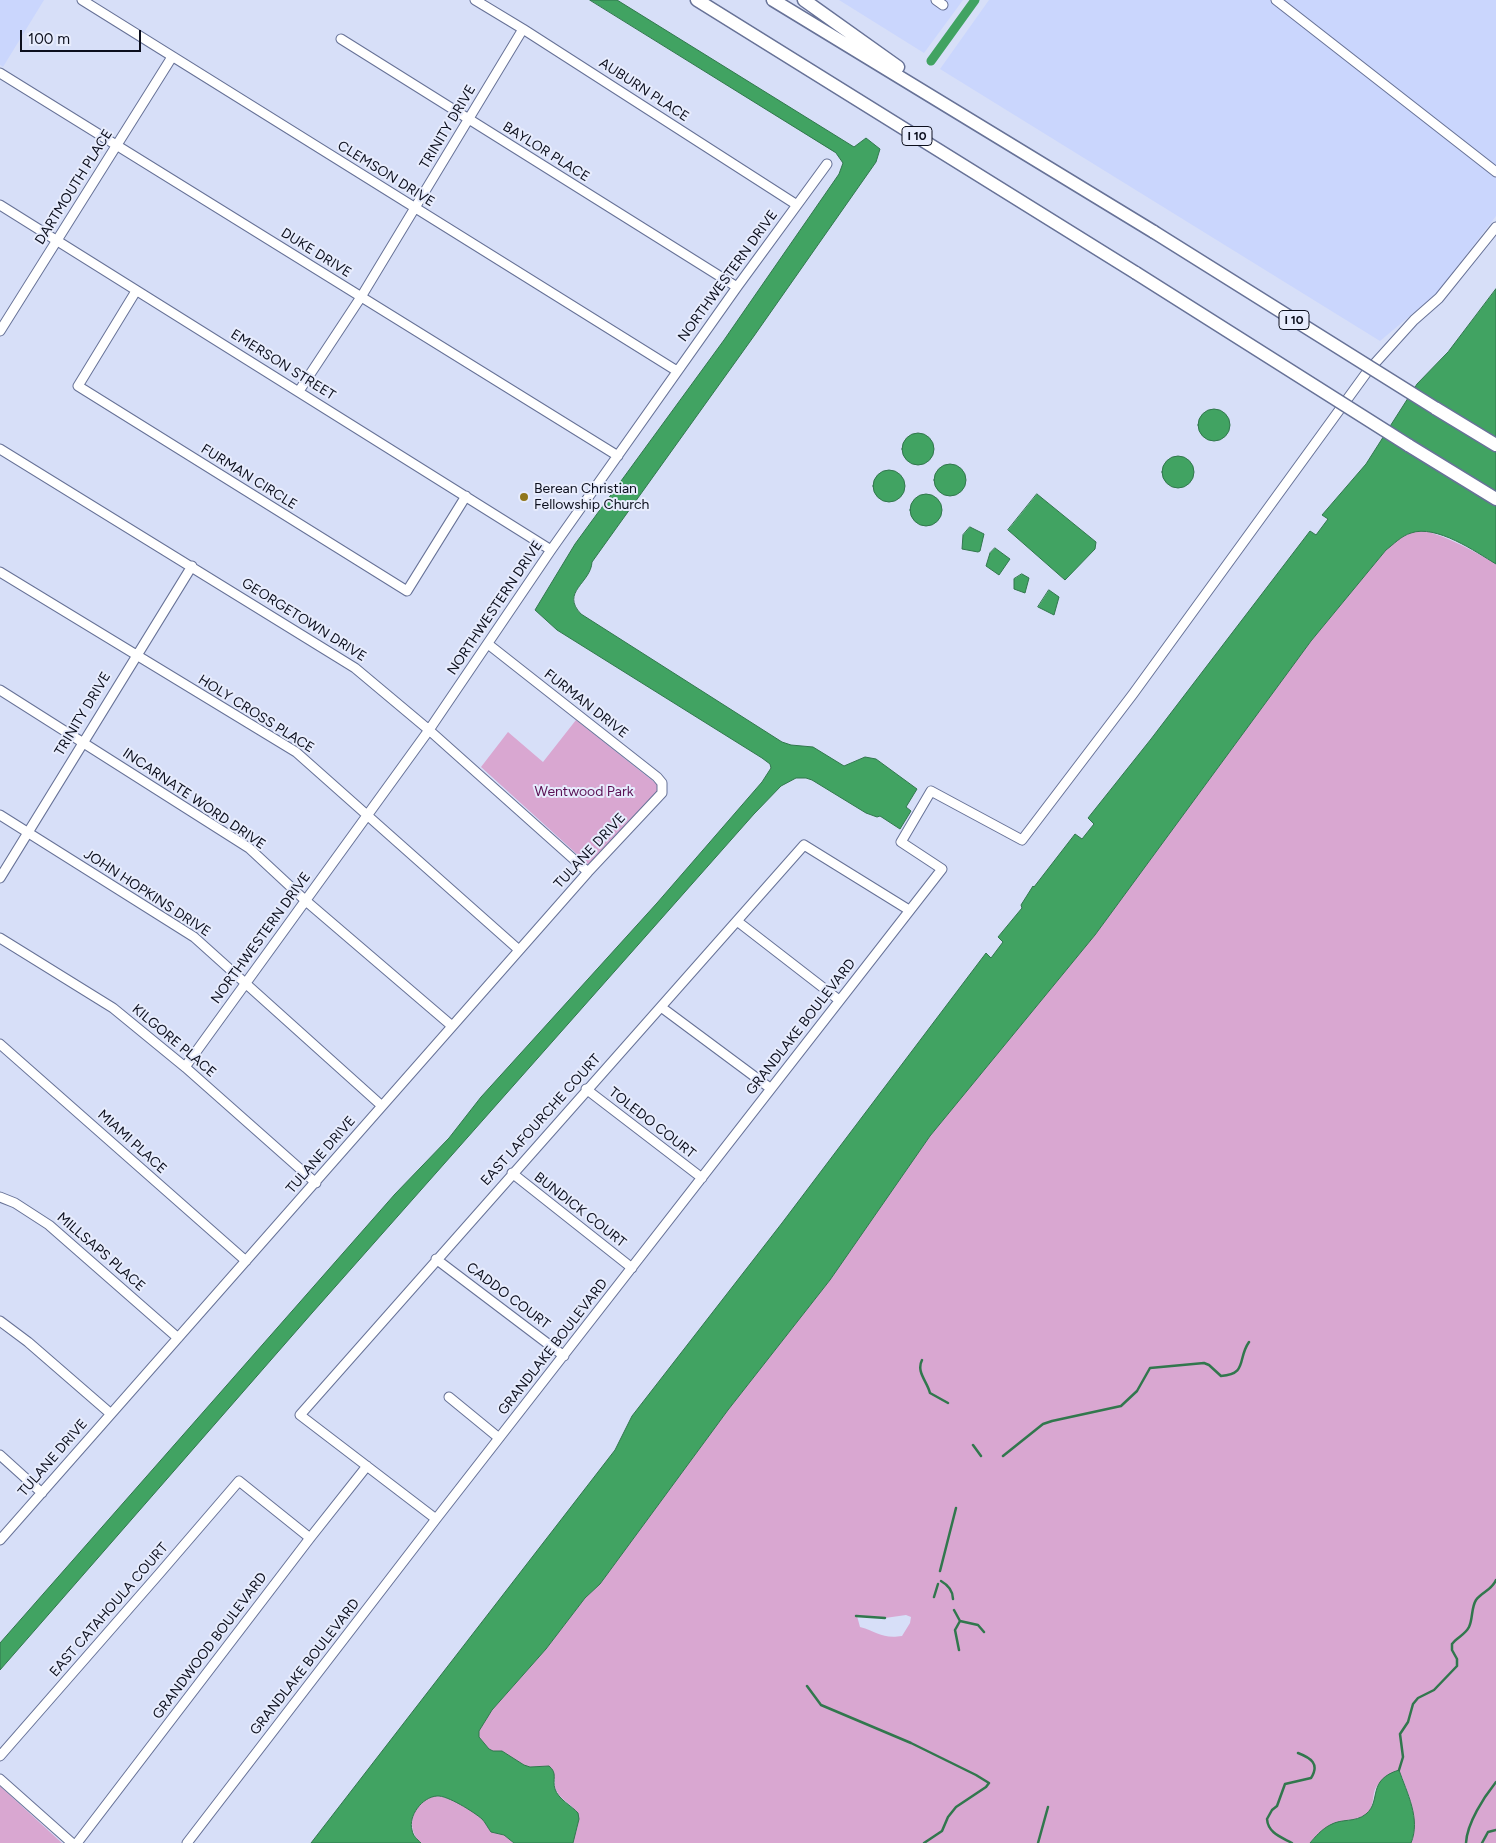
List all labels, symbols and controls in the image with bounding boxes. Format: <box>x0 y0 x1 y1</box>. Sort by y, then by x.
scale bar <box>22 20 144 52</box>
text: 100 m <box>28 30 70 48</box>
street label: AUBURN PLACE <box>596 55 692 125</box>
street label: TRINITY DRIVE <box>416 82 480 172</box>
street label: BAYLOR PLACE <box>499 119 593 185</box>
street label: DARTMOUTH PLACE <box>32 126 116 248</box>
road number: I 10 <box>902 126 932 146</box>
street label: CLEMSON DRIVE <box>334 137 438 211</box>
street label: NORTHWESTERN DRIVE <box>675 207 781 345</box>
street label: DUKE DRIVE <box>278 225 354 281</box>
road number: I 10 <box>1279 310 1309 330</box>
street label: EMERSON STREET <box>228 326 338 404</box>
street label: FURMAN CIRCLE <box>198 441 300 513</box>
place label: Berean Christian Fellowship Church <box>534 481 649 514</box>
marker: Berean Christian Fellowship Church <box>518 491 530 503</box>
street label: NORTHWESTERN DRIVE <box>444 538 546 678</box>
street label: GEORGETOWN DRIVE <box>239 575 369 665</box>
street label: FURMAN DRIVE <box>541 666 631 742</box>
street label: TRINITY DRIVE <box>51 669 115 759</box>
street label: HOLY CROSS PLACE <box>195 671 317 757</box>
street label: INCARNATE WORD DRIVE <box>119 745 269 853</box>
park label: Wentwood Park <box>535 784 633 800</box>
street label: TULANE DRIVE <box>551 810 629 892</box>
street label: JOHN HOPKINS DRIVE <box>80 846 214 940</box>
street label: NORTHWESTERN DRIVE <box>208 869 314 1007</box>
street label: GRANDLAKE BOULEVARD <box>743 956 859 1098</box>
street label: KILGORE PLACE <box>129 1001 219 1081</box>
street label: EAST LAFOURCHE COURT <box>478 1051 604 1189</box>
street label: TOLEDO COURT <box>605 1084 699 1162</box>
street label: MIAMI PLACE <box>94 1107 170 1177</box>
street label: TULANE DRIVE <box>283 1113 359 1197</box>
street label: BUNDICK COURT <box>531 1169 629 1251</box>
street label: MILLSAPS PLACE <box>53 1209 149 1295</box>
street label: CADDO COURT <box>463 1259 553 1333</box>
street label: GRANDLAKE BOULEVARD <box>495 1276 611 1418</box>
street label: TULANE DRIVE <box>15 1416 91 1500</box>
street label: EAST CATAHOULA COURT <box>46 1540 172 1680</box>
street label: GRANDWOOD BOULEVARD <box>149 1569 271 1723</box>
street label: GRANDLAKE BOULEVARD <box>247 1596 363 1738</box>

